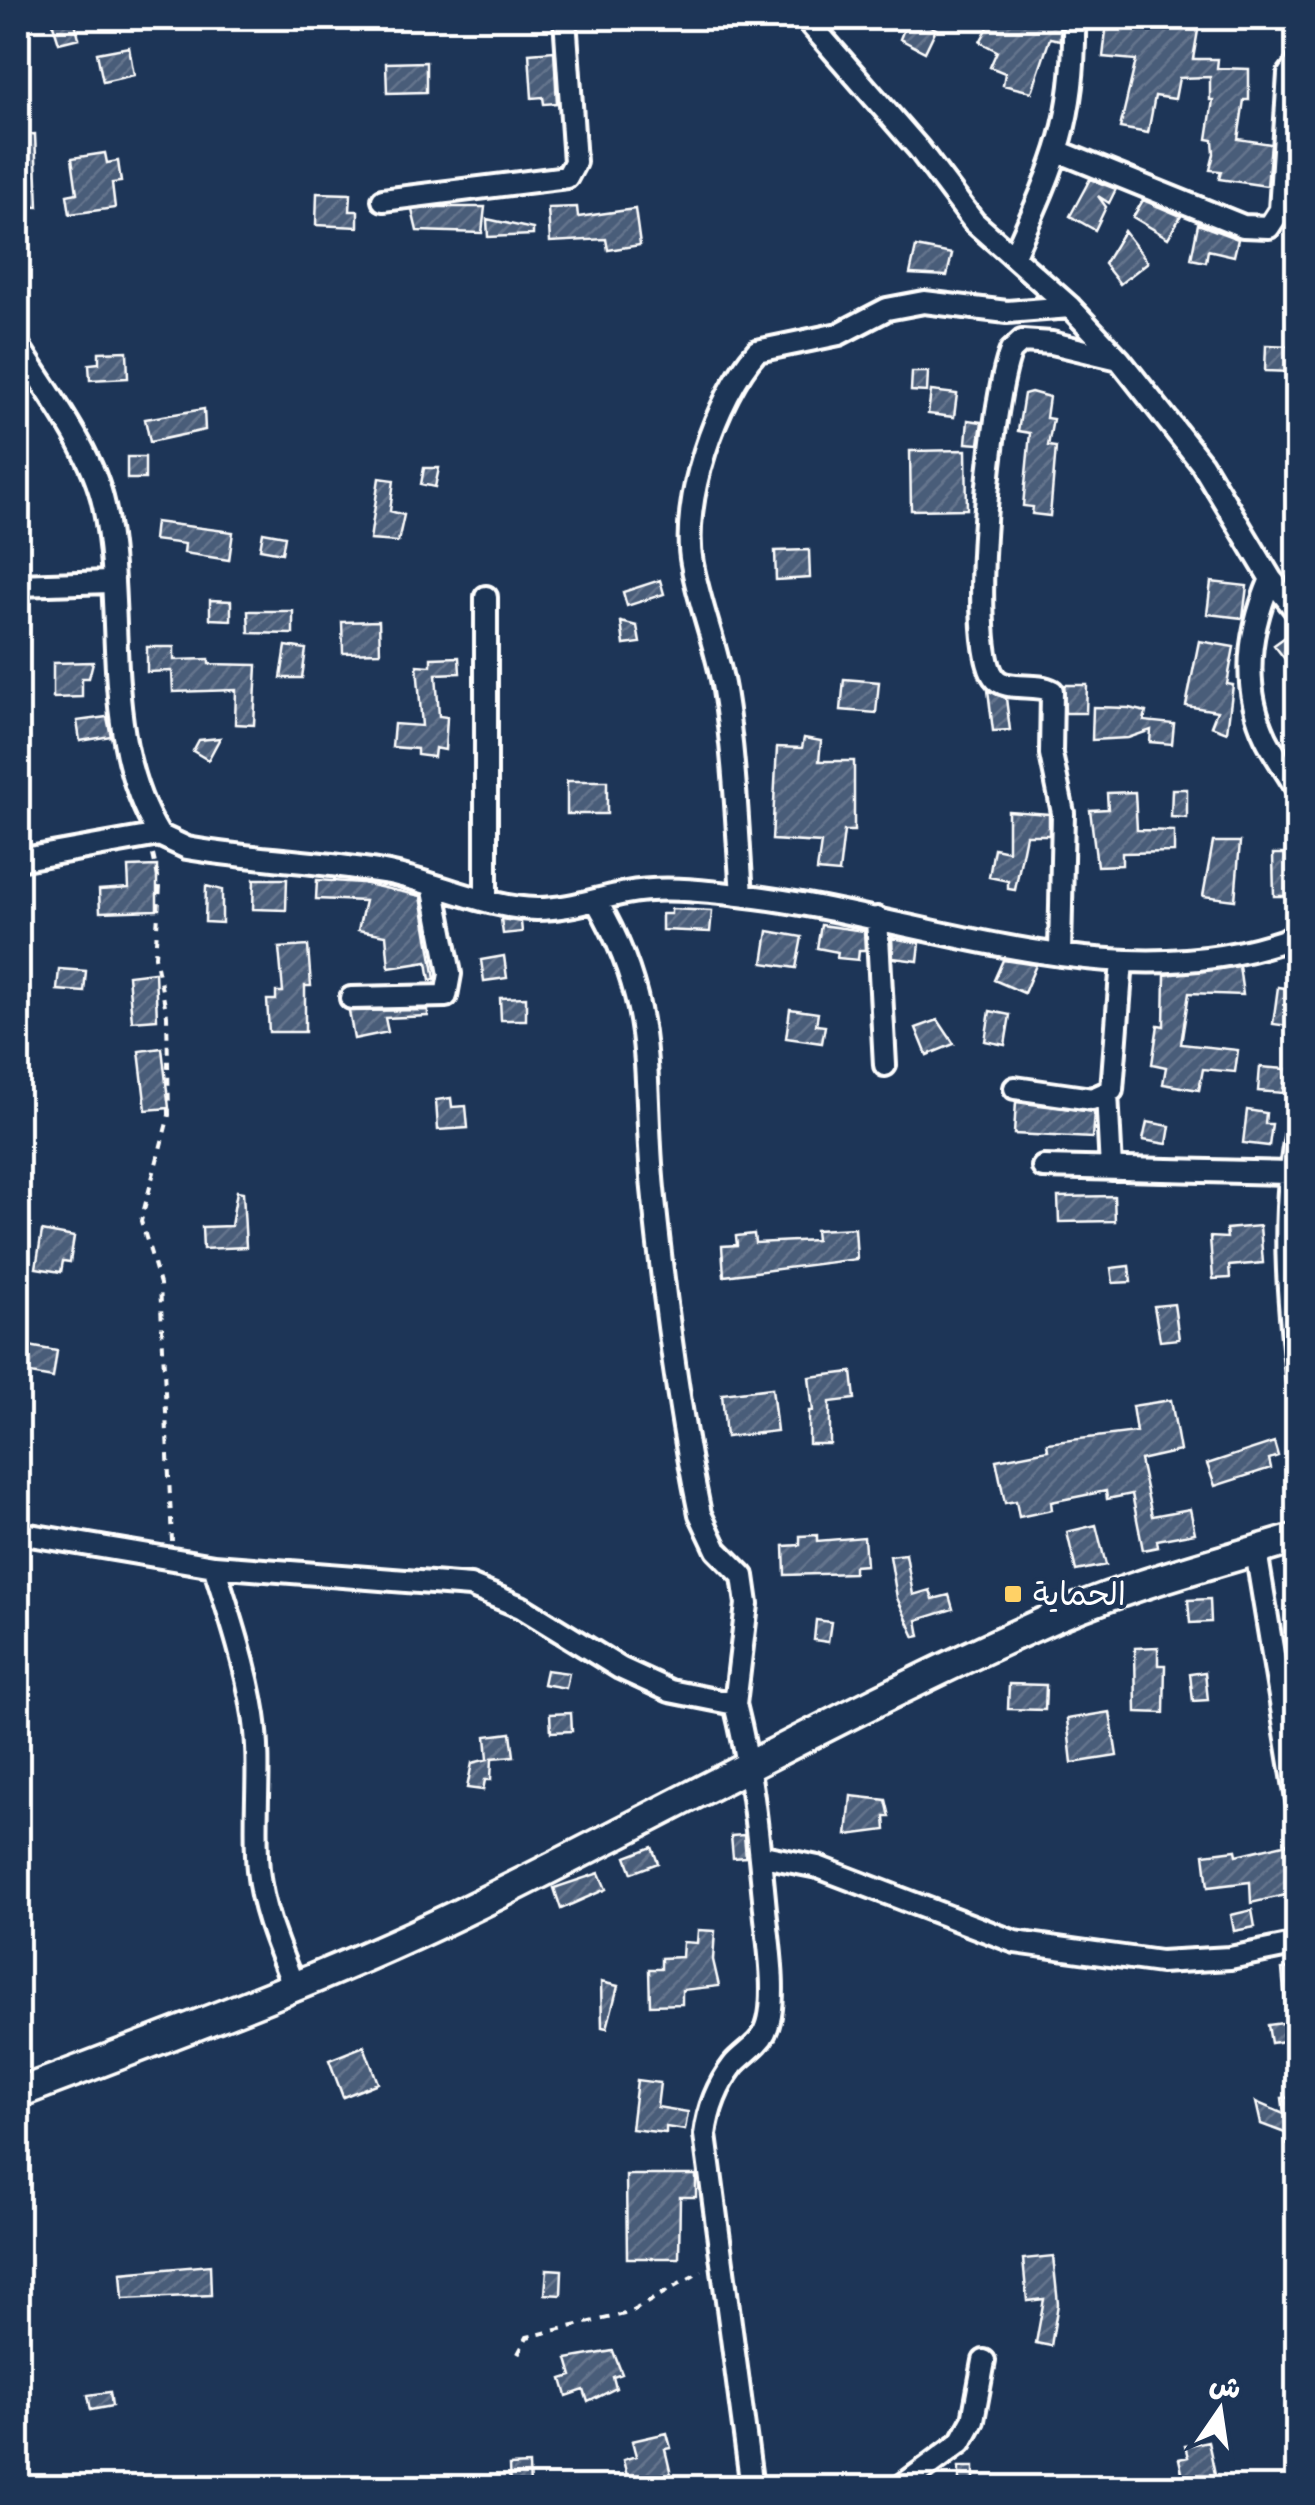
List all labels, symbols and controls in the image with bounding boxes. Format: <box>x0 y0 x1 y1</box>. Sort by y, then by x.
place label: الحماية <box>1033 1573 1126 1618</box>
marker: الحماية <box>1002 1583 1024 1605</box>
north arrow <box>1170 2360 1270 2460</box>
text: ش <box>1206 2365 1245 2410</box>

